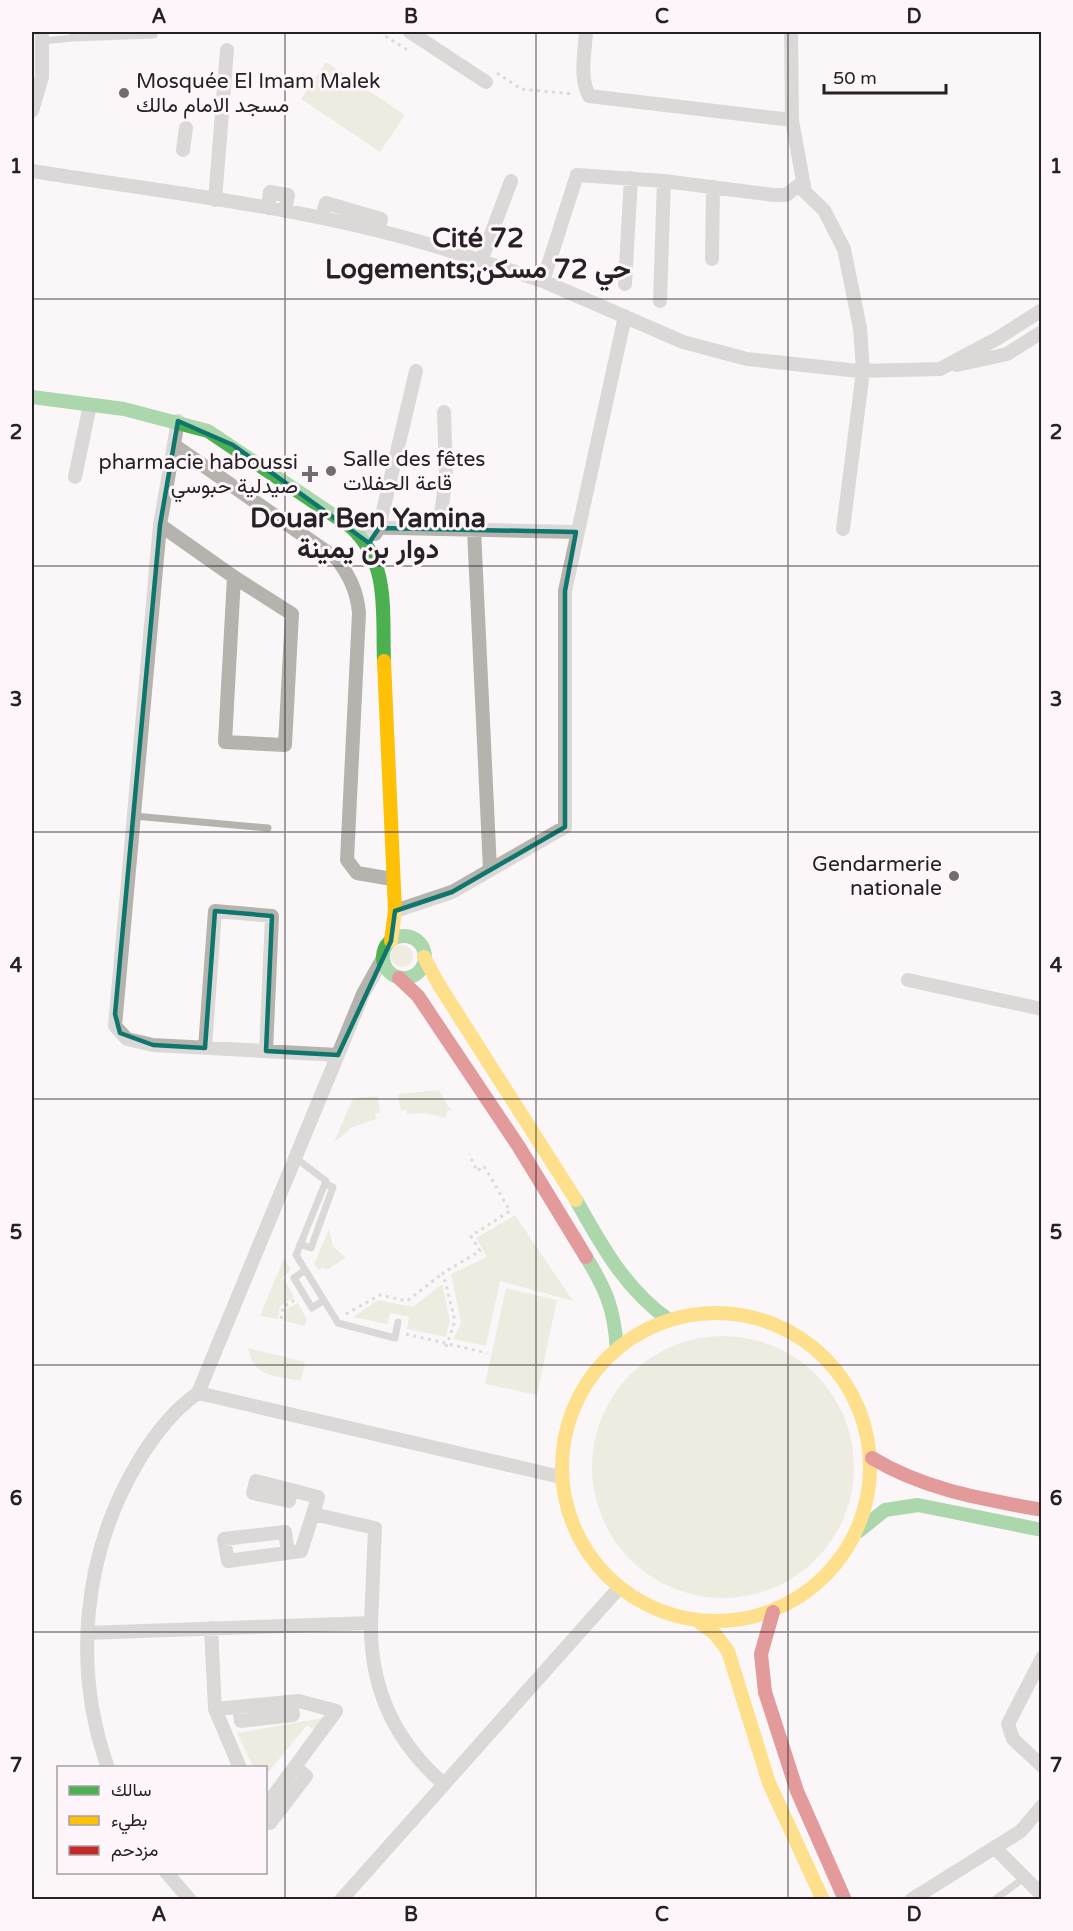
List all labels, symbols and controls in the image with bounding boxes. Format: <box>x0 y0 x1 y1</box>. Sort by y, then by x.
text: A <box>152 5 167 29</box>
text: B <box>404 5 418 29</box>
text: C <box>655 5 669 29</box>
text: D <box>906 5 922 29</box>
scale bar <box>824 57 946 95</box>
text: 50 m <box>833 67 877 89</box>
place label: Mosquée El Imam Malek مسجد الامام مالك <box>136 69 380 119</box>
marker: Mosquée El Imam Malek مسجد الامام مالك <box>117 86 131 100</box>
text: 1 <box>10 155 22 179</box>
text: 1 <box>1050 155 1062 179</box>
district label: Cité 72 Logements;حي 72 مسكن <box>325 222 631 291</box>
text: 2 <box>10 421 22 445</box>
text: 2 <box>1050 421 1062 445</box>
place label: Salle des fêtes قاعة الحفلات <box>343 447 485 496</box>
place label: pharmacie haboussi صيدلية حبوسي <box>98 450 298 503</box>
marker: Salle des fêtes قاعة الحفلات <box>324 464 338 478</box>
marker: pharmacie haboussi صيدلية حبوسي <box>303 467 317 481</box>
district label: Douar Ben Yamina دوار بن يمينة <box>250 502 486 566</box>
text: 3 <box>10 688 22 712</box>
text: 3 <box>1050 688 1062 712</box>
place label: Gendarmerie nationale <box>812 852 942 901</box>
marker: Gendarmerie nationale <box>947 869 961 883</box>
text: 4 <box>10 954 23 978</box>
text: 4 <box>1050 954 1063 978</box>
text: 5 <box>10 1221 22 1245</box>
text: 5 <box>1050 1221 1062 1245</box>
text: 6 <box>10 1487 22 1511</box>
text: 6 <box>1050 1487 1062 1511</box>
text: 7 <box>10 1754 22 1778</box>
text: 7 <box>1050 1754 1062 1778</box>
legend <box>57 1766 267 1874</box>
text: سالك <box>111 1779 151 1801</box>
text: بطيء <box>111 1809 147 1835</box>
text: مزدحم <box>111 1839 158 1862</box>
text: A <box>152 1903 167 1927</box>
text: B <box>404 1903 418 1927</box>
text: C <box>655 1903 669 1927</box>
text: D <box>906 1903 922 1927</box>

